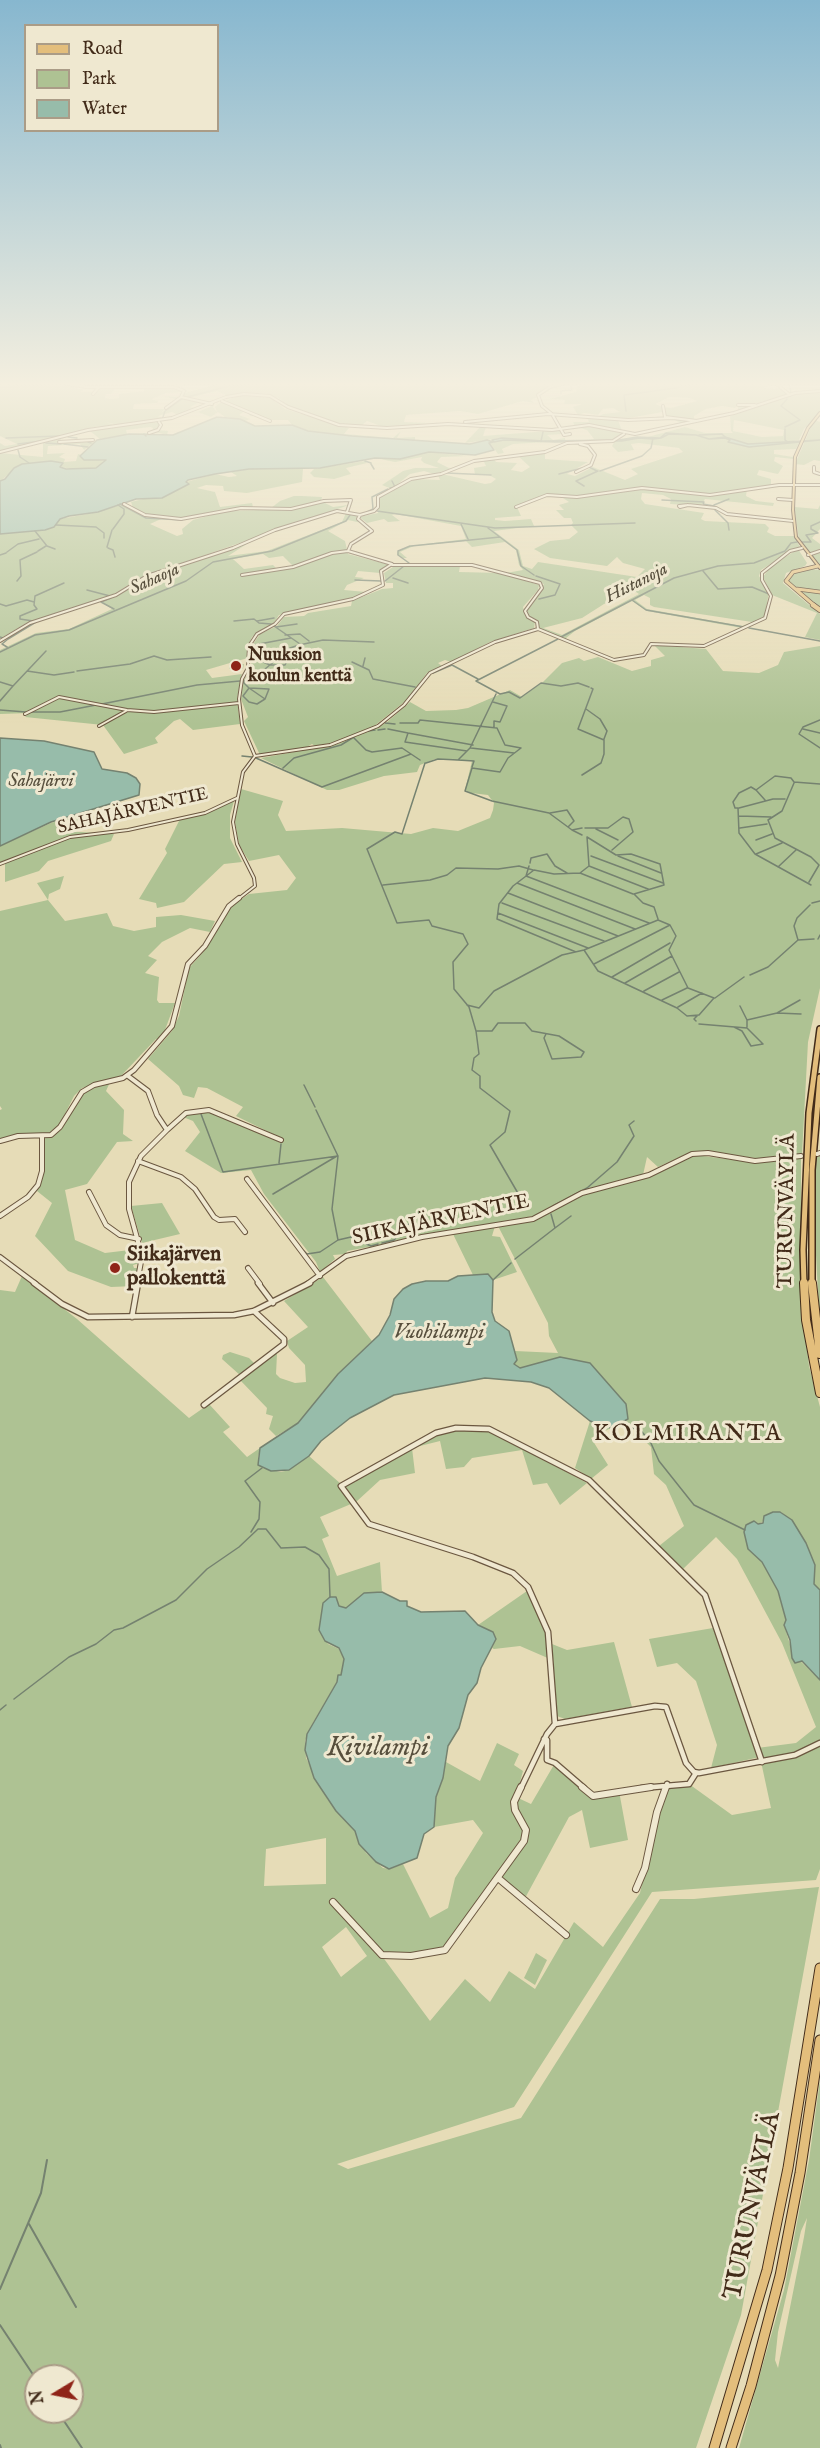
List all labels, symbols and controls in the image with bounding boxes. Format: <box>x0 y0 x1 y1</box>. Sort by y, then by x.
legend <box>24 24 219 132</box>
text: Road <box>82 38 123 61</box>
text: Park <box>82 68 116 91</box>
text: Water <box>82 98 127 121</box>
water label: Histanoja <box>602 559 672 609</box>
water label: Sahaoja <box>127 560 183 600</box>
place label: Nuuksion koulun kenttä <box>248 645 352 688</box>
marker: Nuuksion koulun kenttä <box>229 659 243 673</box>
water label: Sahajärvi <box>8 771 74 793</box>
street label: SAHAJÄRVENTIE <box>56 784 210 840</box>
street label: TURUNVÄYLÄ <box>774 1133 802 1289</box>
street label: SIIKAJÄRVENTIE <box>350 1190 532 1252</box>
place label: Siikajärven pallokenttä <box>127 1243 225 1293</box>
marker: Siikajärven pallokenttä <box>108 1261 122 1275</box>
water label: Vuohilampi <box>394 1320 484 1346</box>
district label: KOLMIRANTA <box>593 1421 783 1449</box>
water label: Kivilampi <box>327 1733 429 1765</box>
street label: TURUNVÄYLÄ <box>719 2109 789 2303</box>
north arrow <box>24 2364 84 2424</box>
text: N <box>27 2388 49 2405</box>

